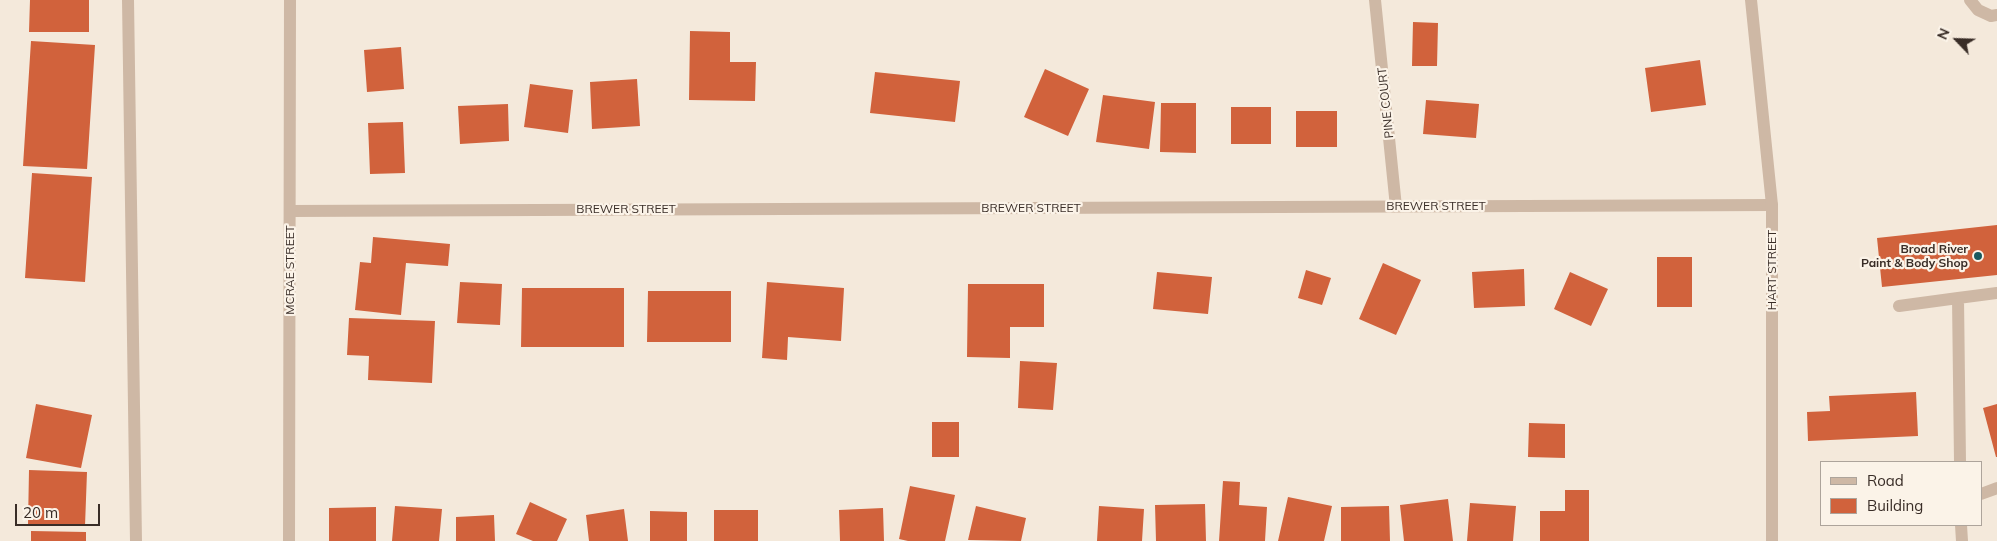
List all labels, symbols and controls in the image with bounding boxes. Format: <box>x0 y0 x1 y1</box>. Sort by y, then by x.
north arrow <box>1932 15 1982 65</box>
text: N <box>1933 25 1954 42</box>
street label: PINE COURT <box>1375 67 1397 139</box>
street label: BREWER STREET <box>1386 199 1486 213</box>
street label: BREWER STREET <box>981 201 1081 215</box>
street label: BREWER STREET <box>576 202 676 216</box>
street label: MCRAE STREET <box>283 225 297 315</box>
street label: HART STREET <box>1765 230 1779 310</box>
place label: Broad River Paint & Body Shop <box>1861 242 1968 270</box>
marker: Broad River Paint & Body Shop <box>1972 250 1984 262</box>
legend <box>1820 461 1982 526</box>
text: Road <box>1867 471 1904 490</box>
scale bar <box>18 494 102 526</box>
text: Building <box>1867 496 1923 515</box>
text: 20 m <box>23 503 58 522</box>

